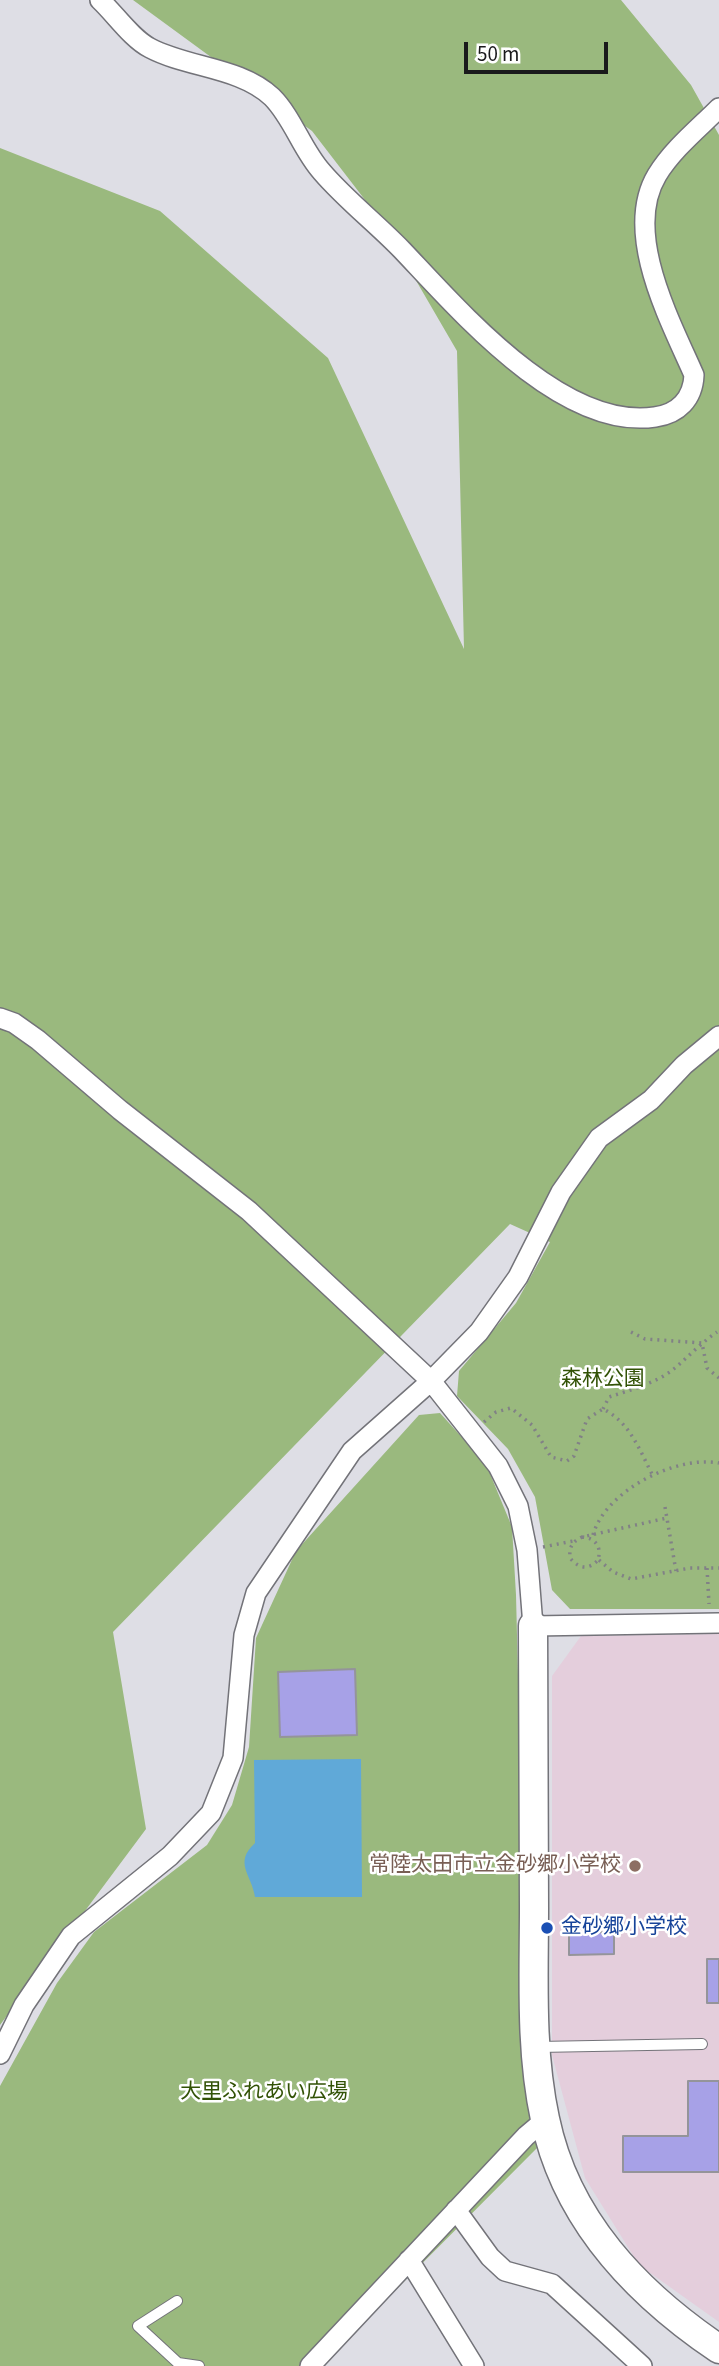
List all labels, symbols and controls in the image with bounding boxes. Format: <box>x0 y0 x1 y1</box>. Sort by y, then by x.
scale bar <box>467 28 610 72</box>
text: 50 m <box>477 39 519 69</box>
park label: 森林公園 <box>561 1367 645 1393</box>
place label: 常陸太田市立金砂郷小学校 <box>369 1853 621 1879</box>
marker: 常陸太田市立金砂郷小学校 <box>627 1858 643 1874</box>
place label: 金砂郷小学校 <box>561 1915 687 1941</box>
marker: 金砂郷小学校 <box>539 1920 555 1936</box>
park label: 大里ふれあい広場 <box>180 2080 348 2106</box>

